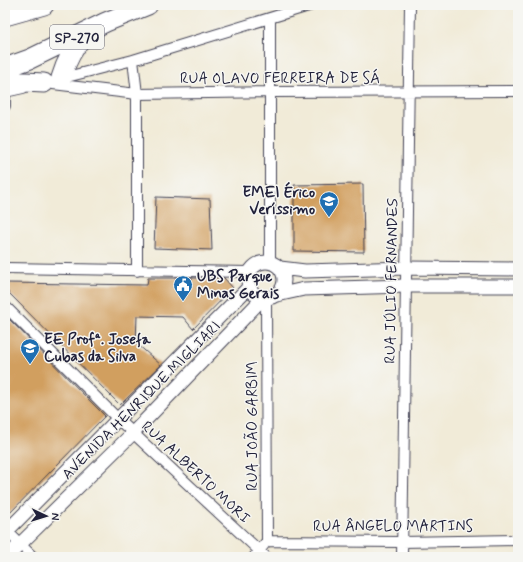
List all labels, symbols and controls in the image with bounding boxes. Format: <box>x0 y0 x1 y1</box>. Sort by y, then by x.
road number: SP-270 <box>50 25 104 49</box>
street label: RUA OLAVO FERREIRA DE SÁ <box>180 68 380 89</box>
place label: EMEI Érico Veríssimo <box>243 181 315 220</box>
school or university icon: EMEI Érico Veríssimo <box>318 190 340 218</box>
street label: RUA JÚLIO FERNANDES <box>381 197 403 364</box>
place label: UBS Parque Minas Gerais <box>197 267 279 304</box>
public building icon: UBS Parque Minas Gerais <box>172 274 194 302</box>
street label: AVENIDA HENRIQUE MIGLIARI <box>58 317 226 485</box>
place label: EE Profª. Josefa Cubas da Silva <box>44 330 152 367</box>
school or university icon: EE Profª. Josefa Cubas da Silva <box>19 337 41 365</box>
street label: RUA JOÃO GARBIM <box>243 361 263 491</box>
street label: RUA ALBERTO MORI <box>137 417 254 528</box>
north arrow <box>26 496 66 536</box>
text: N <box>48 512 62 521</box>
street label: RUA ÂNGELO MARTINS <box>313 517 473 537</box>

